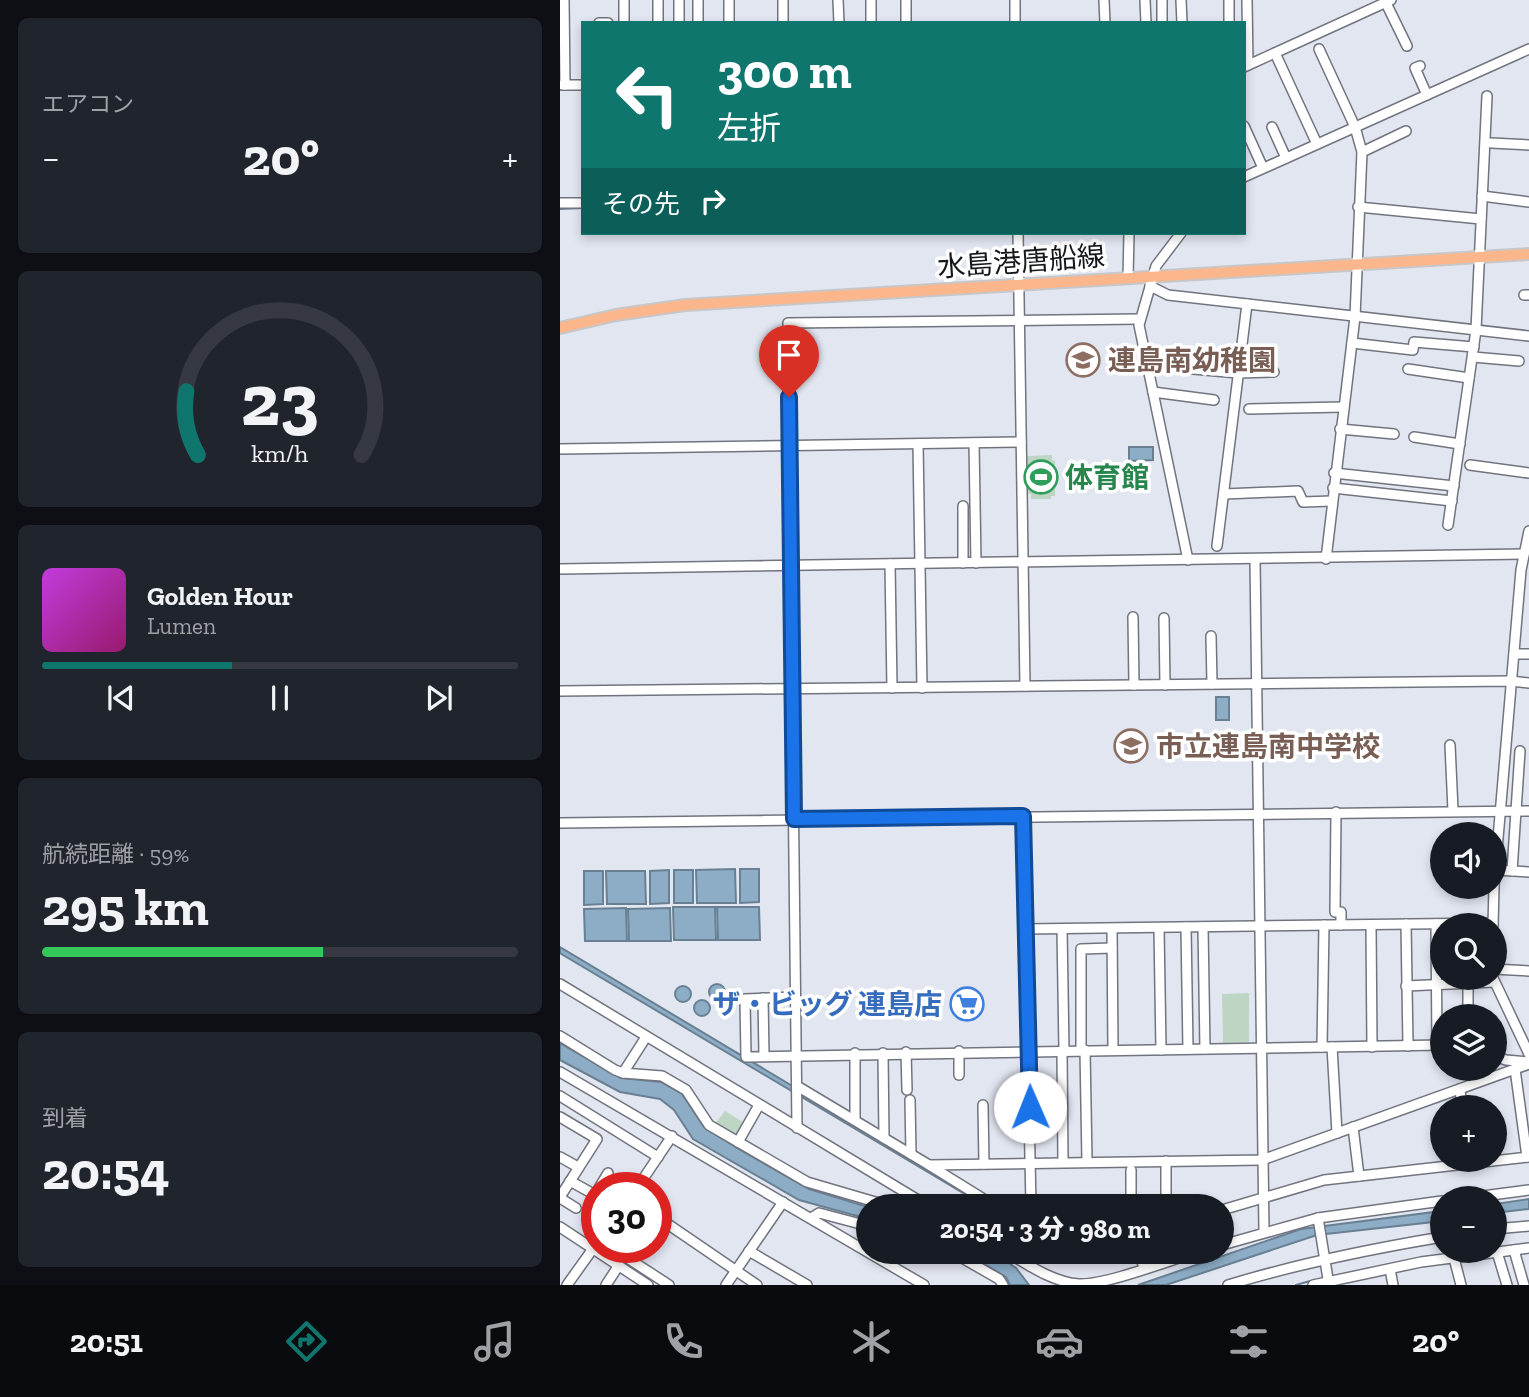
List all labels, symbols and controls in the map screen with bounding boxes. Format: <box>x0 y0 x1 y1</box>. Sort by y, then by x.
text: 300 m <box>717 42 852 101</box>
icon: left <box>602 49 693 140</box>
text: エアコン <box>42 90 134 118</box>
text: 左折 <box>717 109 781 147</box>
text: 20° <box>243 126 319 188</box>
text: − <box>42 135 60 181</box>
text: + <box>502 135 518 181</box>
icon: right <box>694 182 732 220</box>
text: その先 <box>602 188 680 220</box>
street label: 水島港唐船線 <box>936 239 1106 284</box>
pin <box>759 325 819 397</box>
icon: arrive <box>770 336 808 374</box>
school or university icon: 連島南幼稚園 <box>1064 341 1102 379</box>
place label: 連島南幼稚園 <box>1108 344 1276 377</box>
text: 23 <box>241 357 319 445</box>
text: km/h <box>251 438 309 468</box>
sports icon: 体育館 <box>1022 458 1060 496</box>
place label: 体育館 <box>1065 461 1149 494</box>
text: Golden Hour <box>147 580 293 612</box>
text: Lumen <box>147 612 216 640</box>
icon: previous <box>102 679 140 717</box>
icon: pause <box>261 679 299 717</box>
icon: next <box>420 679 458 717</box>
school or university icon: 市立連島南中学校 <box>1112 727 1150 765</box>
place label: 市立連島南中学校 <box>1156 730 1380 763</box>
map controls <box>1430 822 1507 1263</box>
button: sound <box>1430 822 1507 899</box>
text: 航続距離 · 59% <box>42 840 189 868</box>
text: 295 km <box>42 876 209 938</box>
button: search <box>1430 913 1507 990</box>
supermarket icon: ザ・ビッグ 連島店 <box>948 985 986 1023</box>
place label: ザ・ビッグ 連島店 <box>713 988 942 1021</box>
button: layers <box>1430 1004 1507 1081</box>
position arrow <box>993 1070 1067 1144</box>
button: + <box>1430 1095 1507 1172</box>
text: 到着 <box>42 1104 88 1132</box>
text: 20:54 <box>42 1140 170 1202</box>
speed limit sign: 30 <box>581 1172 672 1263</box>
button: − <box>1430 1186 1507 1263</box>
text: 20:54 · 3 分 · 980 m <box>940 1213 1150 1245</box>
icon: directions <box>282 1317 331 1366</box>
icon: music <box>470 1317 519 1366</box>
icon: phone <box>659 1317 708 1366</box>
icon: climate <box>847 1317 896 1366</box>
icon: car <box>1035 1317 1084 1366</box>
icon: filters <box>1224 1317 1273 1366</box>
text: 20:51 <box>70 1322 143 1360</box>
text: 20° <box>1412 1322 1459 1360</box>

